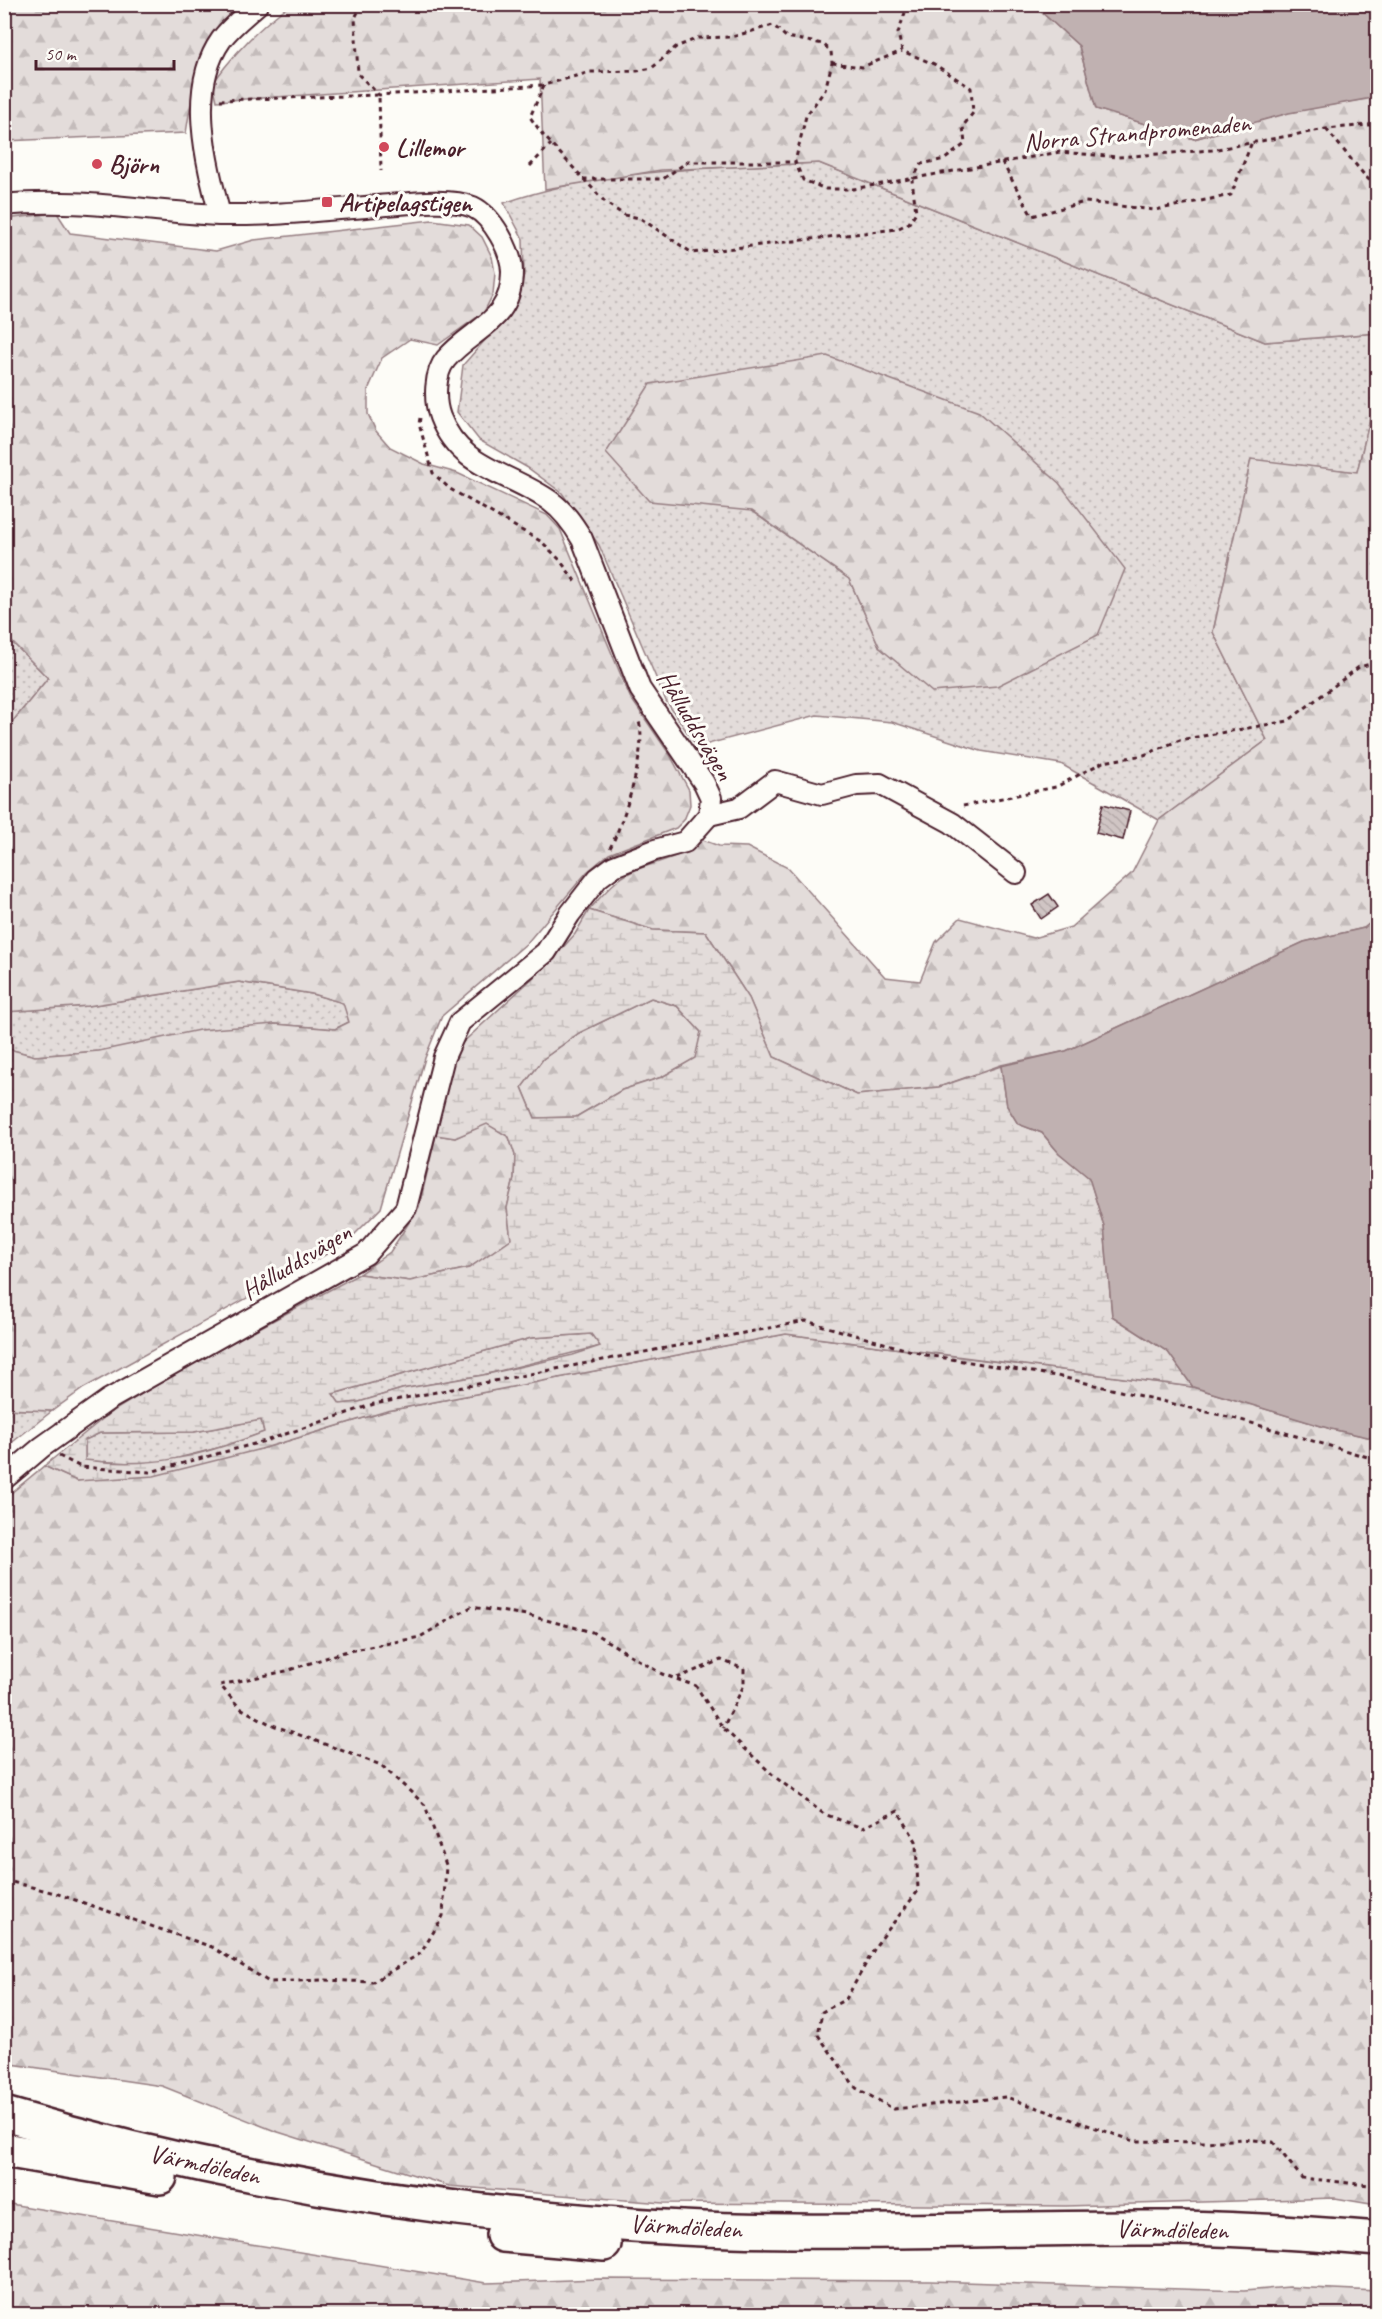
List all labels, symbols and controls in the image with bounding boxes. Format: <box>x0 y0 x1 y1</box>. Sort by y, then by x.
scale bar <box>36 33 174 71</box>
text: 50 m <box>45 43 78 65</box>
street label: Norra Strandpromenaden <box>1022 106 1253 159</box>
place label: Lillemor <box>396 131 467 164</box>
marker: Lillemor <box>377 140 391 154</box>
place label: Björn <box>109 148 160 181</box>
marker: Björn <box>90 157 104 171</box>
place label: Artipelagstigen <box>339 186 474 219</box>
marker: Artipelagstigen <box>320 195 334 209</box>
street label: Hålluddsvägen <box>650 664 742 787</box>
street label: Hålluddsvägen <box>235 1215 358 1307</box>
street label: Värmdöleden <box>147 2137 264 2193</box>
street label: Värmdöleden <box>629 2207 744 2246</box>
street label: Värmdöleden <box>1116 2212 1230 2247</box>

